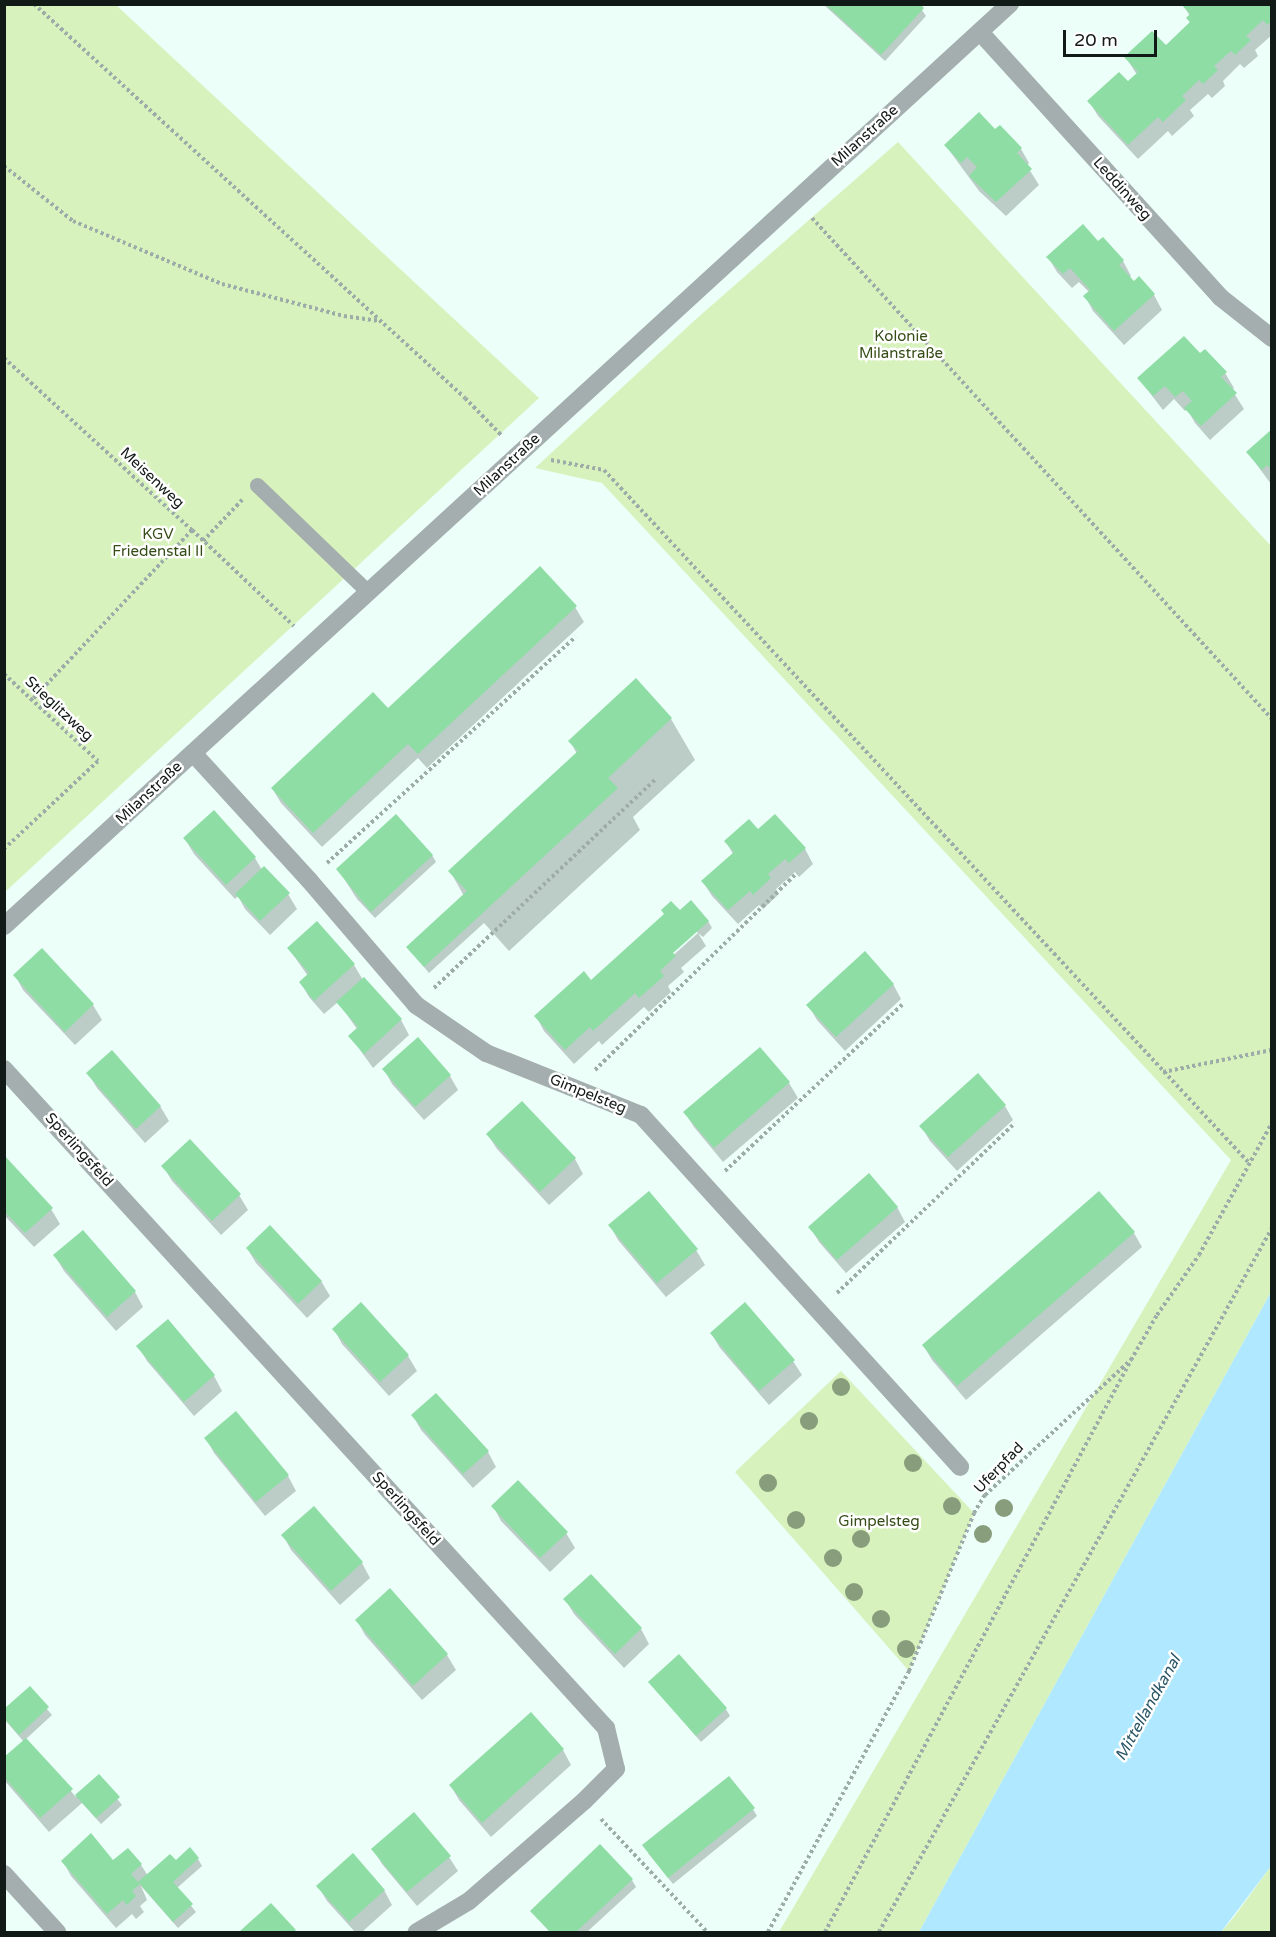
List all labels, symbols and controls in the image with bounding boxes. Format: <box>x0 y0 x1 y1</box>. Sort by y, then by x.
scale bar <box>1066 18 1160 56</box>
text: 20 m <box>1074 29 1118 51</box>
street label: Milanstraße <box>828 101 902 171</box>
street label: Leddinweg <box>1089 154 1155 224</box>
park label: Kolonie Milanstraße <box>859 327 943 362</box>
street label: Milanstraße <box>470 430 544 500</box>
street label: Meisenweg <box>116 444 188 512</box>
park label: KGV Friedenstal II <box>112 525 204 560</box>
street label: Stieglitzweg <box>21 673 97 745</box>
street label: Milanstraße <box>112 758 186 828</box>
street label: Gimpelsteg <box>547 1070 629 1118</box>
street label: Sperlingsfeld <box>41 1109 117 1191</box>
street label: Uferpfad <box>970 1439 1028 1497</box>
street label: Sperlingsfeld <box>368 1468 444 1550</box>
park label: Gimpelsteg <box>838 1513 920 1531</box>
water label: Mittellandkanal <box>1111 1652 1185 1764</box>

